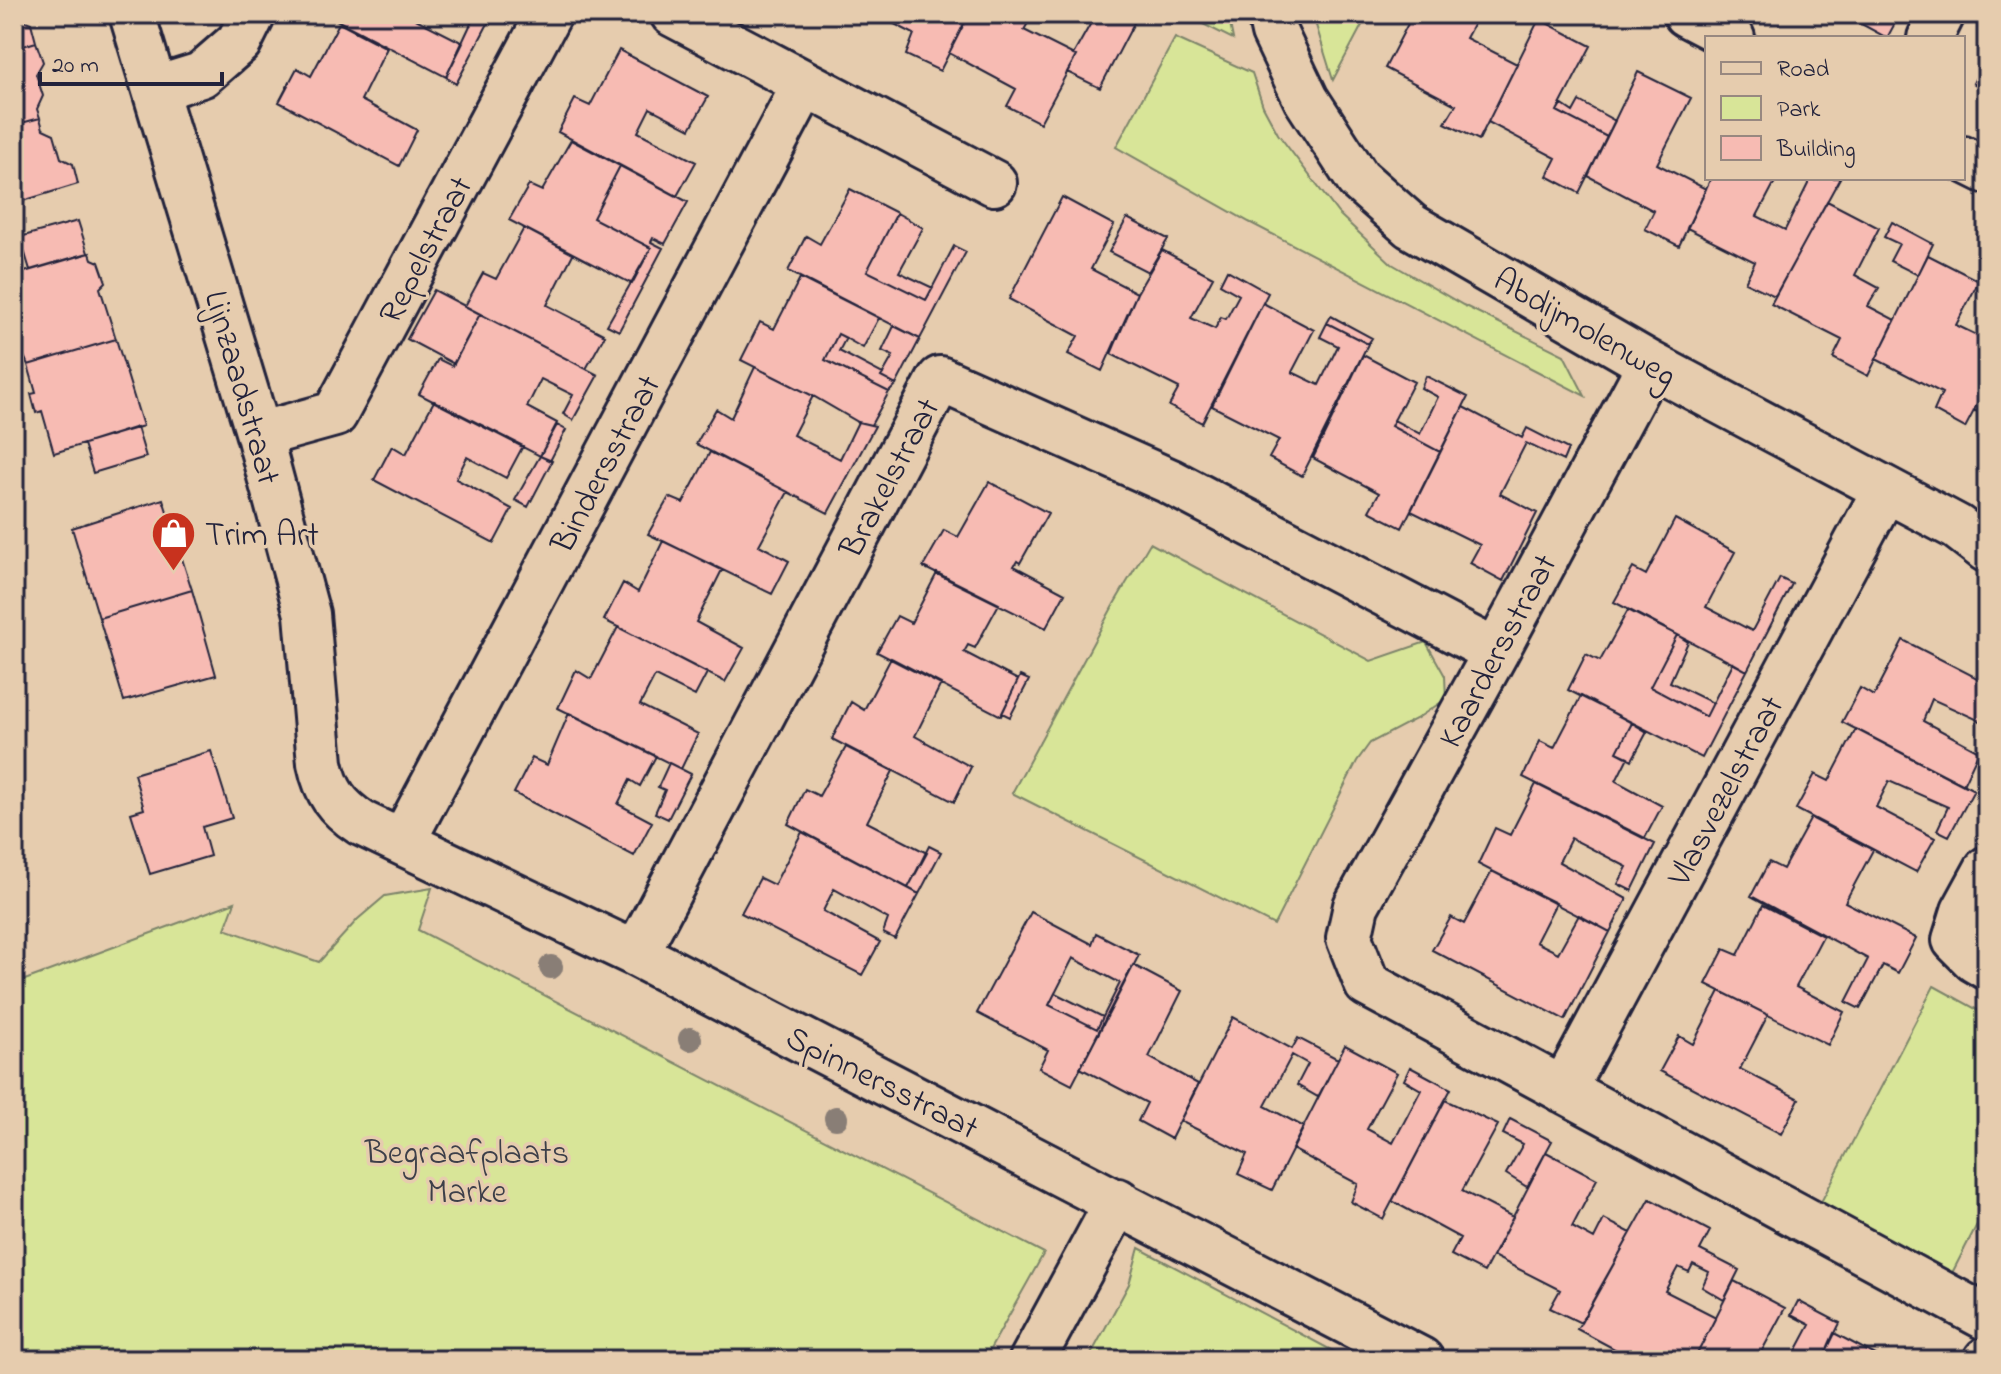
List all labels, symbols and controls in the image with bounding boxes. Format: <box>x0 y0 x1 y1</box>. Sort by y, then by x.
scale bar <box>40 36 222 86</box>
legend <box>1705 36 1965 180</box>
text: 20 m <box>52 49 99 84</box>
text: Road <box>1777 53 1830 88</box>
text: Park <box>1777 93 1821 128</box>
text: Building <box>1776 133 1856 168</box>
street label: Repelstraat <box>368 168 487 334</box>
street label: Abdijmolenweg <box>1483 257 1685 402</box>
street label: Lijnzaadstraat <box>189 285 292 491</box>
street label: Bindersstraat <box>539 367 675 564</box>
street label: Brakelstraat <box>828 390 955 569</box>
shop icon: Trim Art <box>150 509 198 572</box>
place label: Trim Art <box>205 512 319 562</box>
street label: Kaardersstraat <box>1427 546 1572 758</box>
street label: Vlasvezelstraat <box>1656 688 1799 897</box>
street label: Spinnersstraat <box>776 1015 986 1155</box>
park label: Begraafplaats Marke <box>364 1130 569 1219</box>

